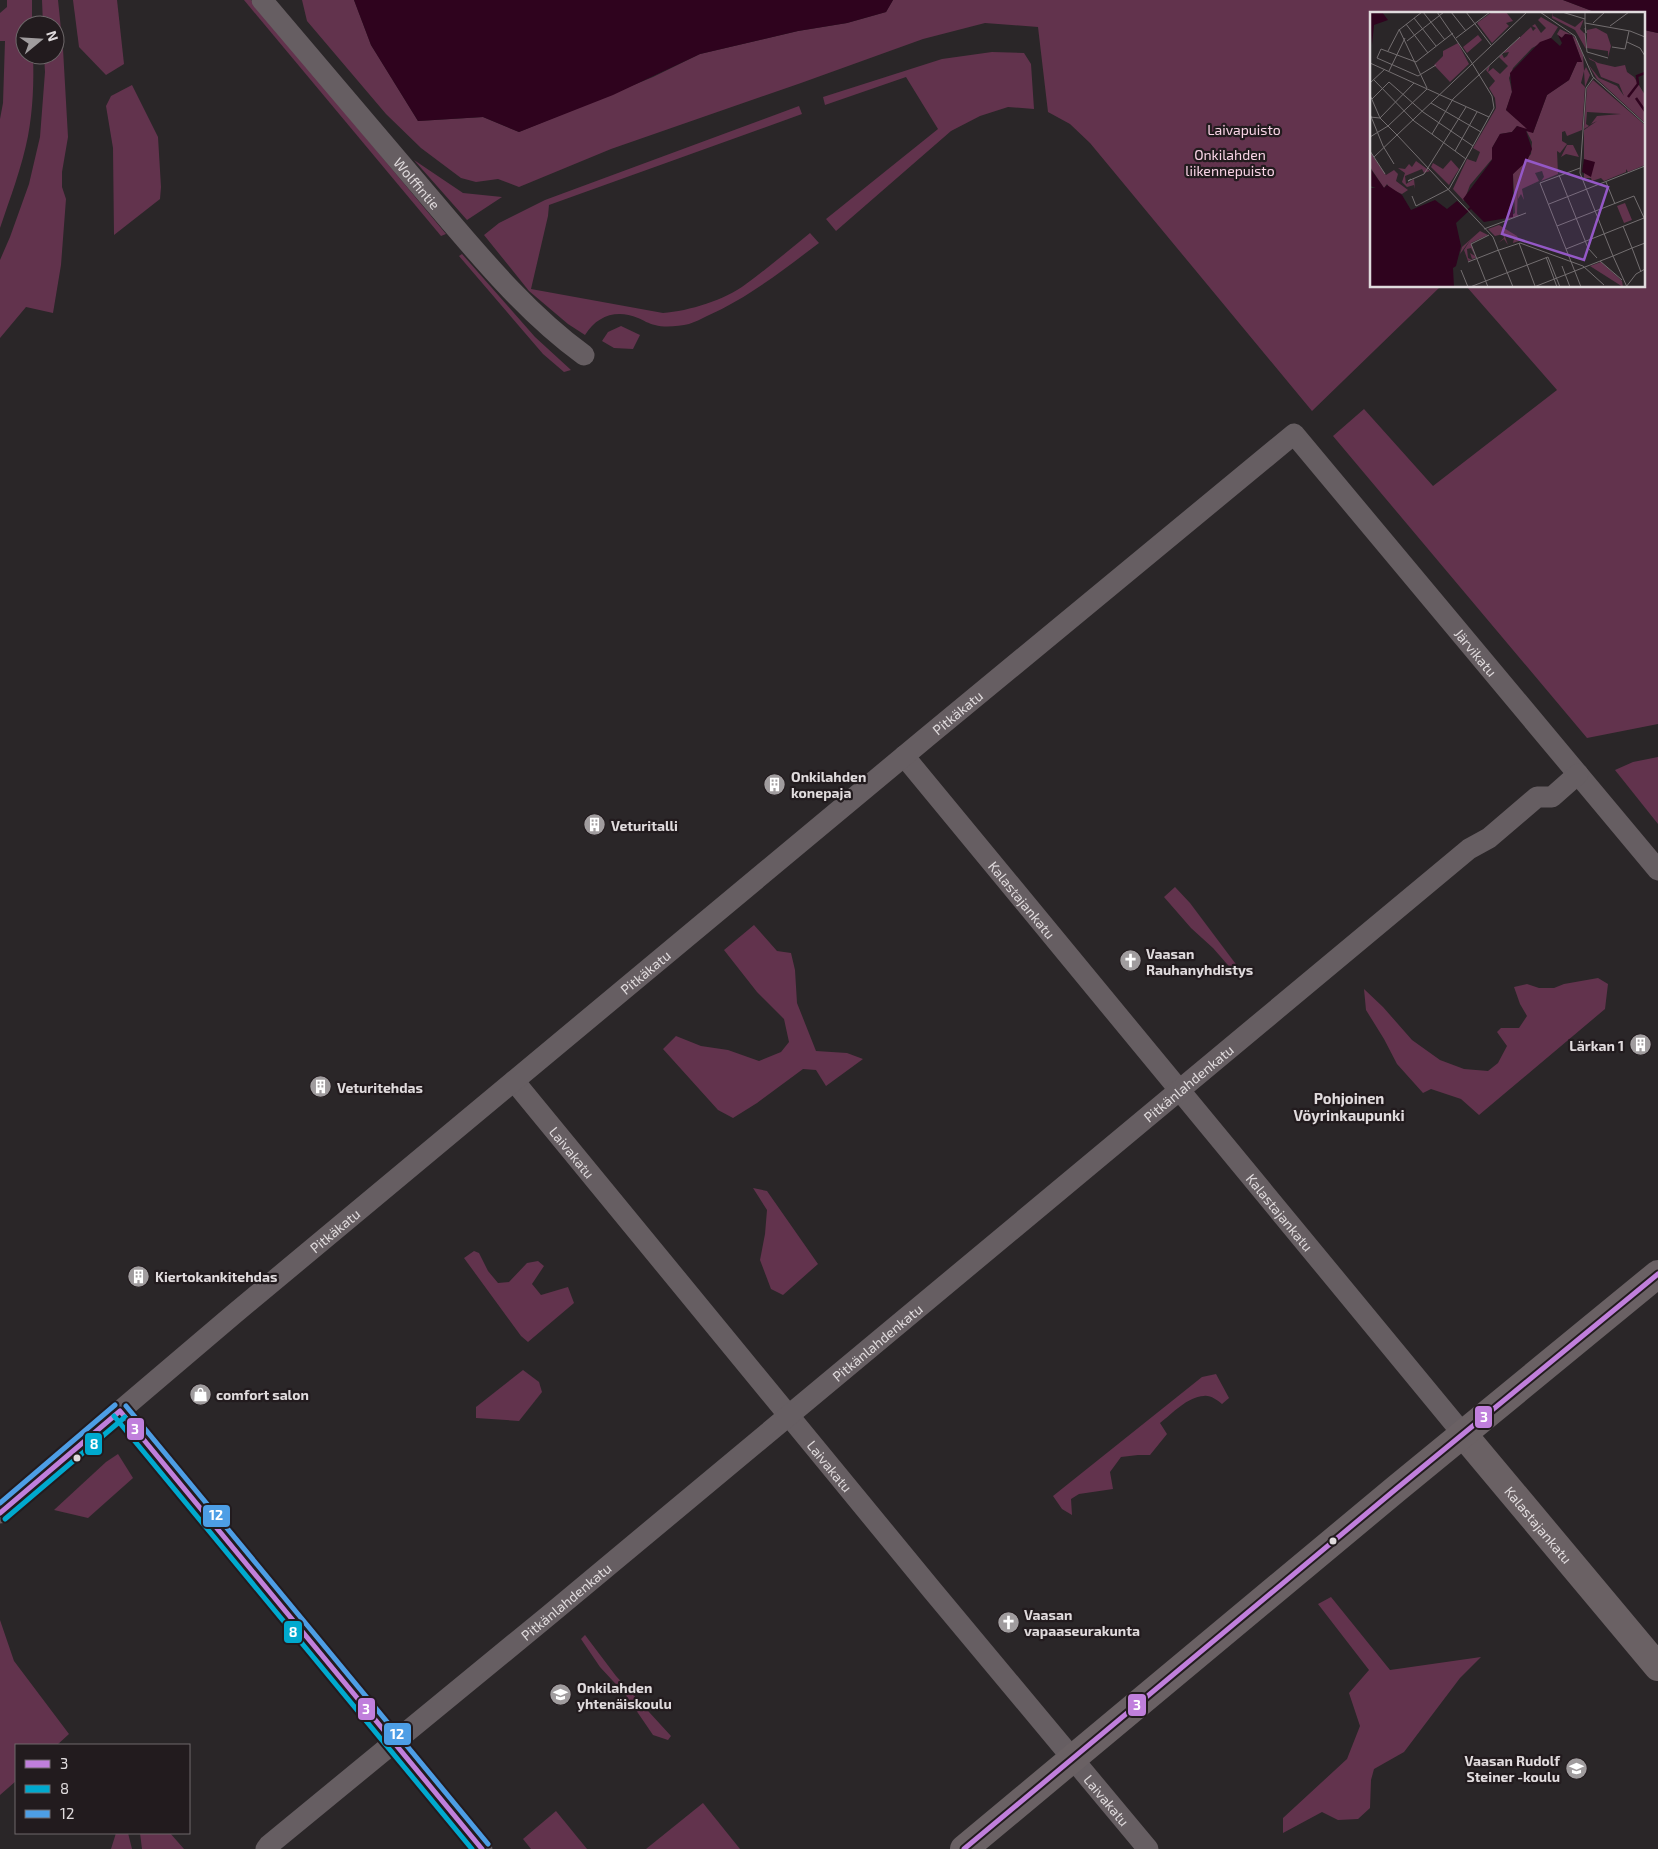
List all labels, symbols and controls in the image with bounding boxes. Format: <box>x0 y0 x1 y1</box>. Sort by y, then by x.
inset map <box>1370 12 1646 288</box>
north arrow <box>15 15 65 65</box>
text: N <box>43 28 62 43</box>
park label: Laivapuisto <box>1207 121 1281 138</box>
park label: Onkilahden liikennepuisto <box>1185 146 1275 179</box>
street label: Wolffintie <box>391 154 444 212</box>
street label: Järvikatu <box>1451 625 1501 679</box>
street label: Pitkäkatu <box>929 686 986 738</box>
place label: Onkilahden konepaja <box>791 768 866 801</box>
building icon: Onkilahden konepaja <box>763 772 787 796</box>
building icon: Veturitalli <box>583 813 607 837</box>
place label: Veturitalli <box>611 817 678 834</box>
street label: Kalastajankatu <box>985 857 1059 942</box>
place label: Vaasan Rauhanyhdistys <box>1146 945 1253 978</box>
street label: Pitkäkatu <box>616 946 674 998</box>
church icon: Vaasan Rauhanyhdistys <box>1118 949 1142 973</box>
building icon: Lärkan 1 <box>1628 1033 1652 1057</box>
place label: Lärkan 1 <box>1569 1037 1624 1054</box>
street label: Pitkänlahdenkatu <box>1140 1041 1237 1125</box>
building icon: Veturitehdas <box>309 1075 333 1099</box>
place label: Veturitehdas <box>337 1079 423 1096</box>
district label: Pohjoinen Vöyrinkaupunki <box>1293 1089 1405 1125</box>
street label: Laivakatu <box>546 1123 598 1181</box>
street label: Kalastajankatu <box>1243 1170 1317 1254</box>
street label: Pitkäkatu <box>306 1205 363 1256</box>
building icon: Kiertokankitehdas <box>127 1264 151 1288</box>
place label: Kiertokankitehdas <box>155 1268 277 1285</box>
street label: Pitkänlahdenkatu <box>828 1300 925 1384</box>
shop icon: comfort salon <box>188 1382 212 1406</box>
place label: comfort salon <box>216 1386 309 1403</box>
line badge: 3 <box>1474 1405 1493 1429</box>
text: 3 <box>1480 1408 1488 1425</box>
line badge: 3 <box>126 1417 145 1441</box>
text: 3 <box>131 1420 139 1437</box>
line badge: 8 <box>84 1432 103 1456</box>
text: 8 <box>90 1435 98 1452</box>
street label: Laivakatu <box>804 1437 856 1495</box>
unlabelled marker <box>72 1453 82 1463</box>
street label: Kalastajankatu <box>1502 1482 1576 1567</box>
line badge: 12 <box>202 1504 231 1528</box>
text: 12 <box>209 1506 223 1523</box>
unlabelled marker <box>1328 1536 1338 1546</box>
street label: Pitkänlahdenkatu <box>517 1559 614 1643</box>
place label: Vaasan vapaaseurakunta <box>1024 1606 1140 1639</box>
church icon: Vaasan vapaaseurakunta <box>996 1610 1020 1634</box>
line badge: 8 <box>283 1620 303 1644</box>
text: 8 <box>289 1623 297 1640</box>
place label: Onkilahden yhtenäiskoulu <box>577 1679 672 1712</box>
school or university icon: Onkilahden yhtenäiskoulu <box>549 1683 573 1707</box>
line badge: 3 <box>1127 1693 1147 1717</box>
text: 3 <box>1133 1696 1141 1713</box>
line badge: 3 <box>357 1697 376 1721</box>
text: 3 <box>362 1700 370 1717</box>
line badge: 12 <box>383 1722 412 1746</box>
text: 12 <box>390 1725 404 1742</box>
legend <box>15 1744 190 1834</box>
place label: Vaasan Rudolf Steiner -koulu <box>1465 1752 1560 1785</box>
text: 3 <box>60 1754 68 1772</box>
school or university icon: Vaasan Rudolf Steiner -koulu <box>1564 1756 1588 1780</box>
street label: Laivakatu <box>1081 1771 1133 1829</box>
text: 8 <box>60 1779 69 1797</box>
text: 12 <box>60 1804 74 1822</box>

